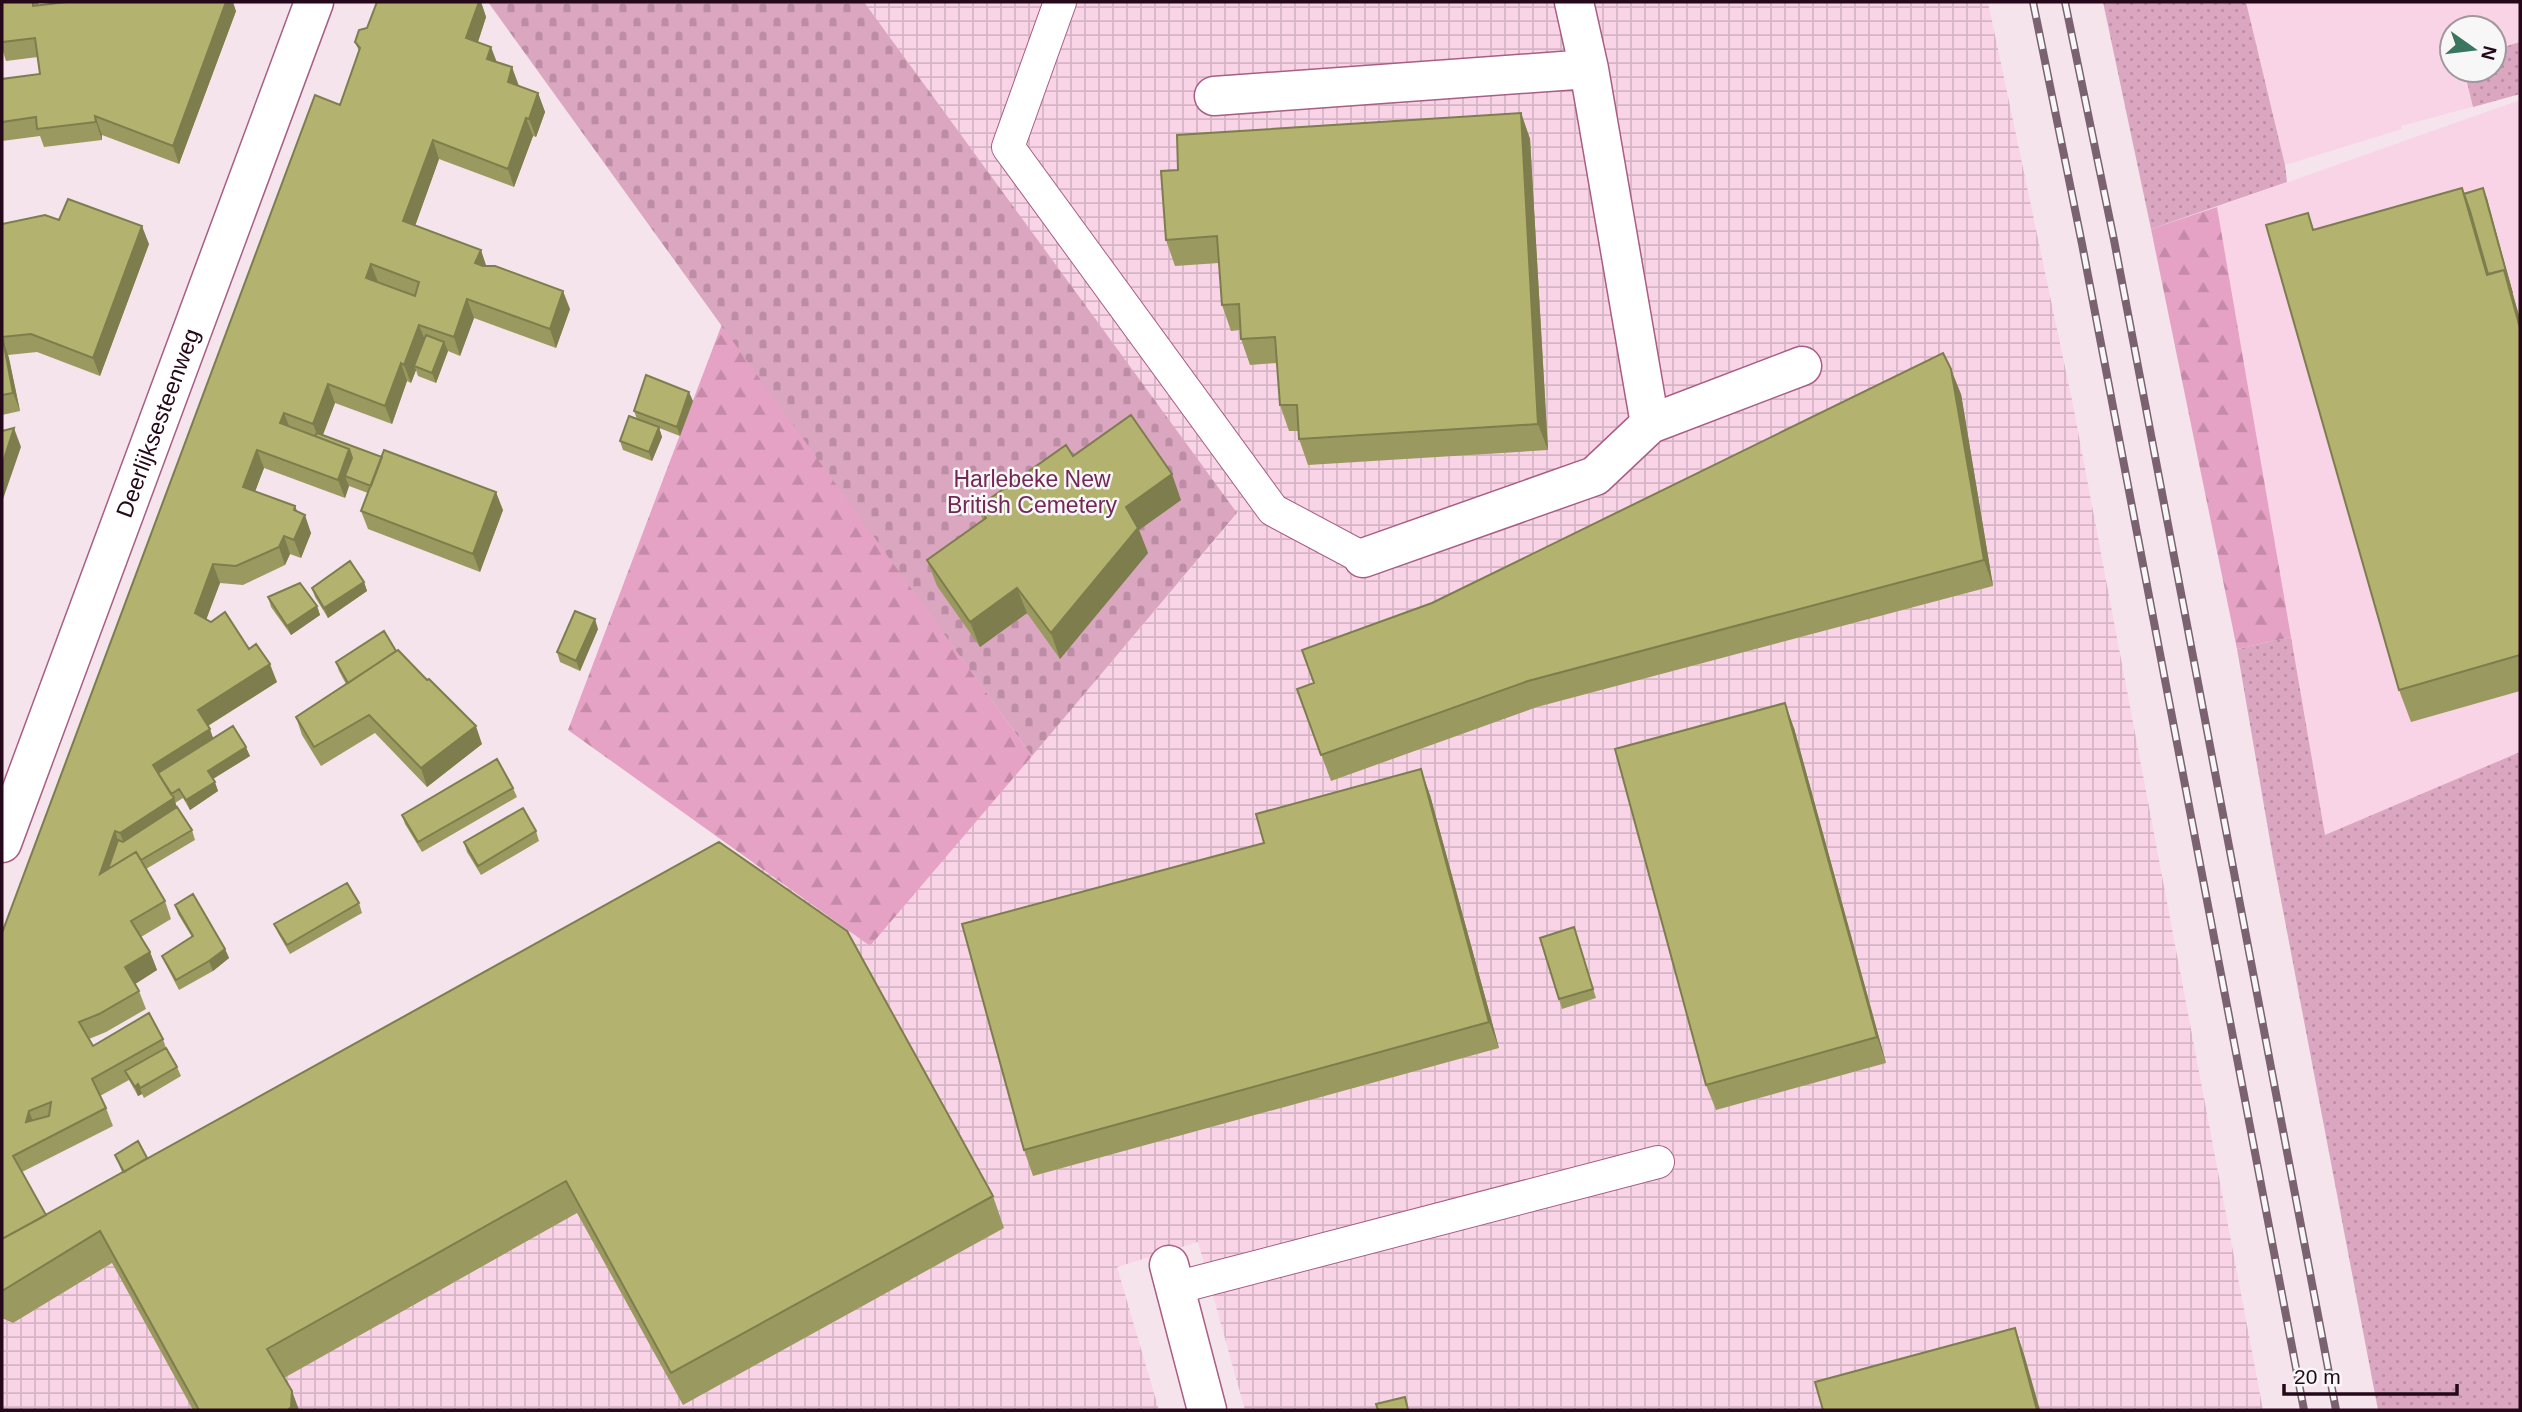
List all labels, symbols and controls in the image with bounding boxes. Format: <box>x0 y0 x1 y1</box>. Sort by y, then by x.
north arrow <box>2438 14 2508 84</box>
text: N <box>2477 44 2501 62</box>
street label: Deerlijksesteenweg <box>111 325 205 521</box>
park label: Harlebeke New British Cemetery <box>947 466 1117 518</box>
scale bar <box>2284 1352 2457 1396</box>
text: 20 m <box>2294 1365 2341 1388</box>

